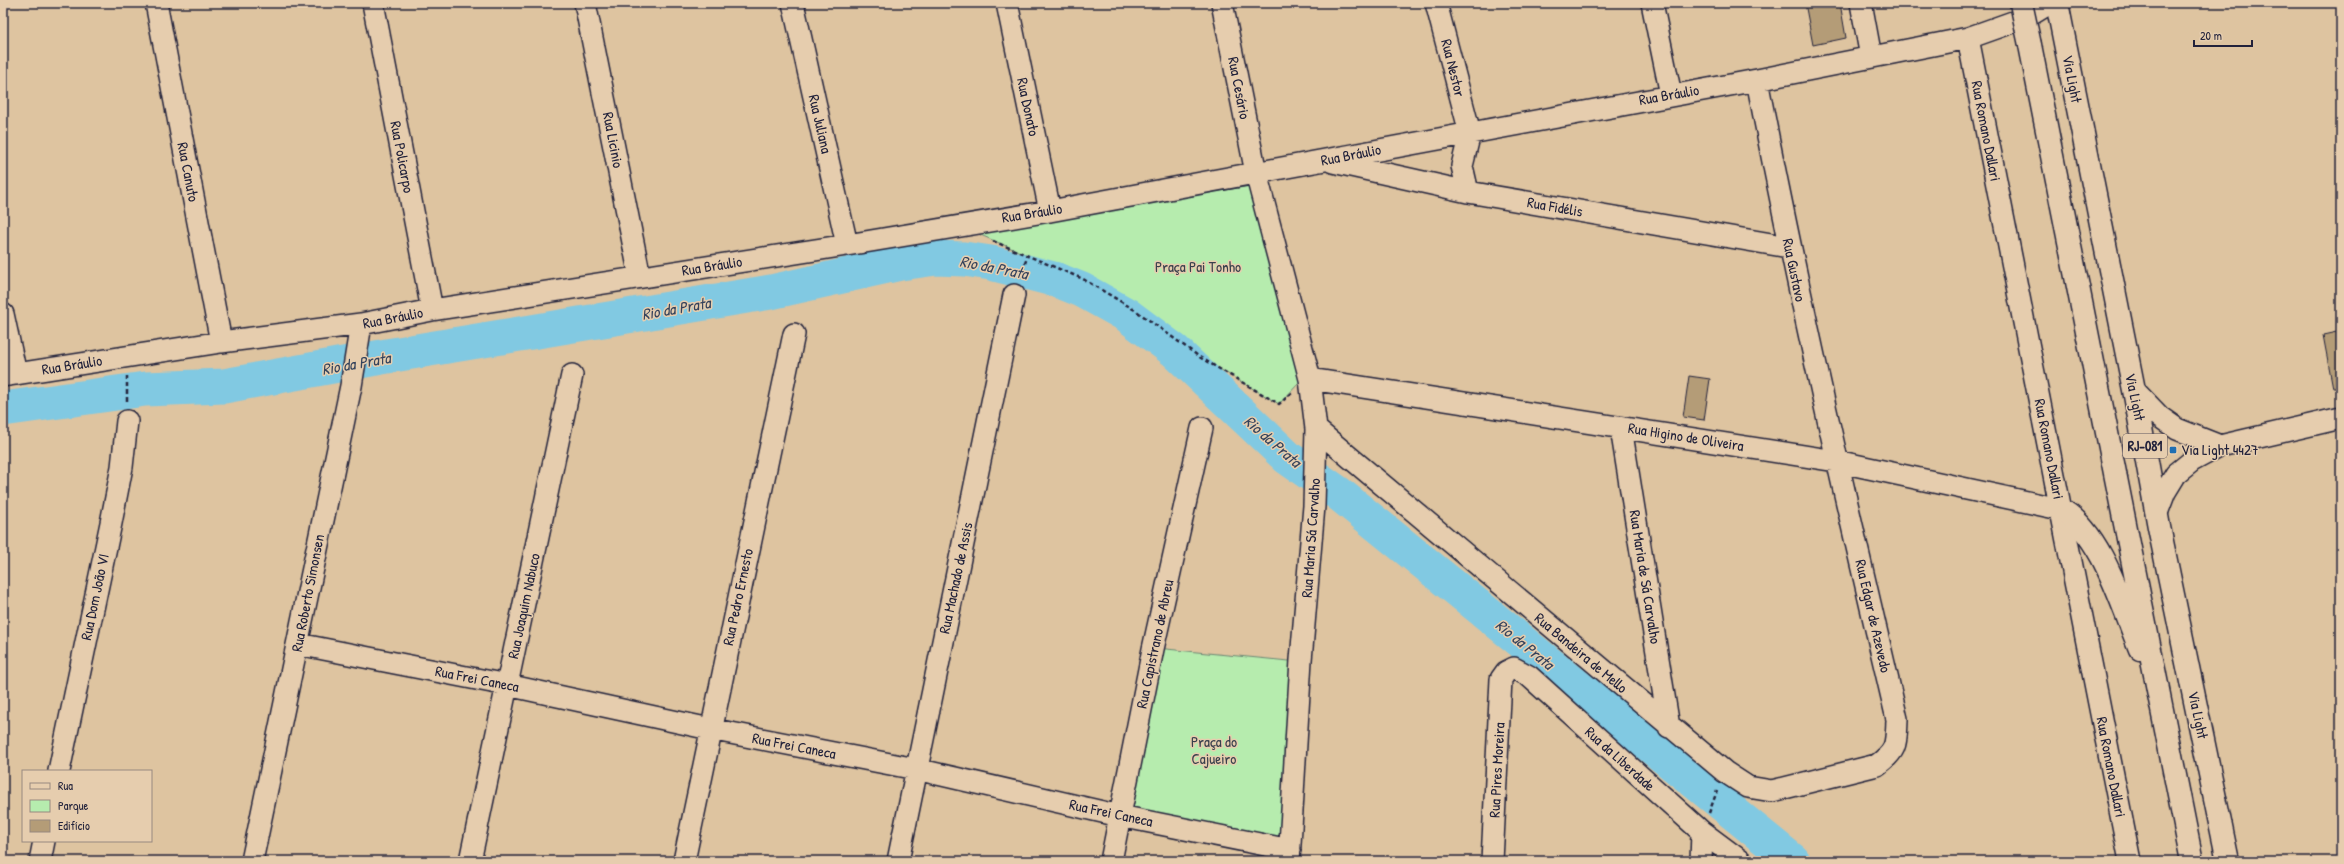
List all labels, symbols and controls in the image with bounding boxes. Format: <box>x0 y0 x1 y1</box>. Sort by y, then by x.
scale bar <box>2194 22 2252 48</box>
text: 20 m <box>2200 27 2222 44</box>
street label: Rua Nestor <box>1436 37 1471 99</box>
street label: Via Light <box>2058 53 2088 105</box>
street label: Rua Cesário <box>1223 55 1256 121</box>
street label: Rua Donato <box>1012 76 1045 138</box>
street label: Rua Bráulio <box>1637 79 1701 110</box>
street label: Rua Romano Dallari <box>1966 79 2007 183</box>
street label: Rua Juliana <box>804 92 837 155</box>
street label: Rua Licinio <box>598 110 629 170</box>
street label: Rua Policarpo <box>385 119 420 195</box>
street label: Rua Bráulio <box>1319 138 1383 171</box>
street label: Rua Canuto <box>172 140 205 203</box>
street label: Rua Fidélis <box>1526 191 1585 222</box>
street label: Rua Bráulio <box>1000 197 1064 228</box>
street label: Rua Gustavo <box>1778 236 1811 303</box>
street label: Rua Bráulio <box>680 250 744 281</box>
water label: Rio da Prata <box>958 250 1032 285</box>
park label: Praça Pai Tonho <box>1155 256 1241 277</box>
water label: Rio da Prata <box>640 291 714 325</box>
street label: Rua Bráulio <box>361 301 425 334</box>
water label: Rio da Prata <box>320 346 394 380</box>
street label: Rua Bráulio <box>40 349 104 380</box>
street label: Via Light <box>2120 371 2151 423</box>
street label: Rua Romano Dallari <box>2029 397 2070 501</box>
water label: Rio da Prata <box>1240 410 1308 473</box>
street label: Rua Higino de Oliveira <box>1627 417 1746 456</box>
road number: RJ-081 <box>2123 434 2167 458</box>
place label: Via Light 4427 <box>2181 439 2258 460</box>
marker: Via Light 4427 <box>2168 445 2178 455</box>
street label: Rua Maria Sá Carvalho <box>1296 478 1325 598</box>
street label: Rua Maria de Sá Carvalho <box>1625 509 1666 645</box>
street label: Rua Machado de Assis <box>933 520 978 636</box>
street label: Rua Roberto Simonsen <box>286 532 329 653</box>
street label: Rua Pedro Ernesto <box>717 546 758 647</box>
street label: Rua Joaquim Nabuco <box>502 551 545 661</box>
street label: Rua Dom João VI <box>75 552 114 642</box>
street label: Rua Edgar de Azevedo <box>1850 557 1897 674</box>
street label: Rua Capistrano de Abreu <box>1131 577 1178 710</box>
street label: Rua Bandeira de Mello <box>1530 607 1632 698</box>
water label: Rio da Prata <box>1491 614 1560 675</box>
street label: Rua Frei Caneca <box>433 660 521 697</box>
street label: Via Light <box>2183 689 2214 741</box>
street label: Rua Romano Dallari <box>2091 715 2132 819</box>
street label: Rua da Liberdade <box>1581 721 1660 796</box>
street label: Rua Pires Moreira <box>1484 722 1509 818</box>
street label: Rua Frei Caneca <box>750 727 838 764</box>
park label: Praça do Cajueiro <box>1191 731 1237 769</box>
legend <box>22 770 152 842</box>
text: Rua <box>58 777 73 794</box>
street label: Rua Frei Caneca <box>1067 793 1155 832</box>
text: Parque <box>58 797 88 814</box>
text: Edifício <box>58 817 90 834</box>

